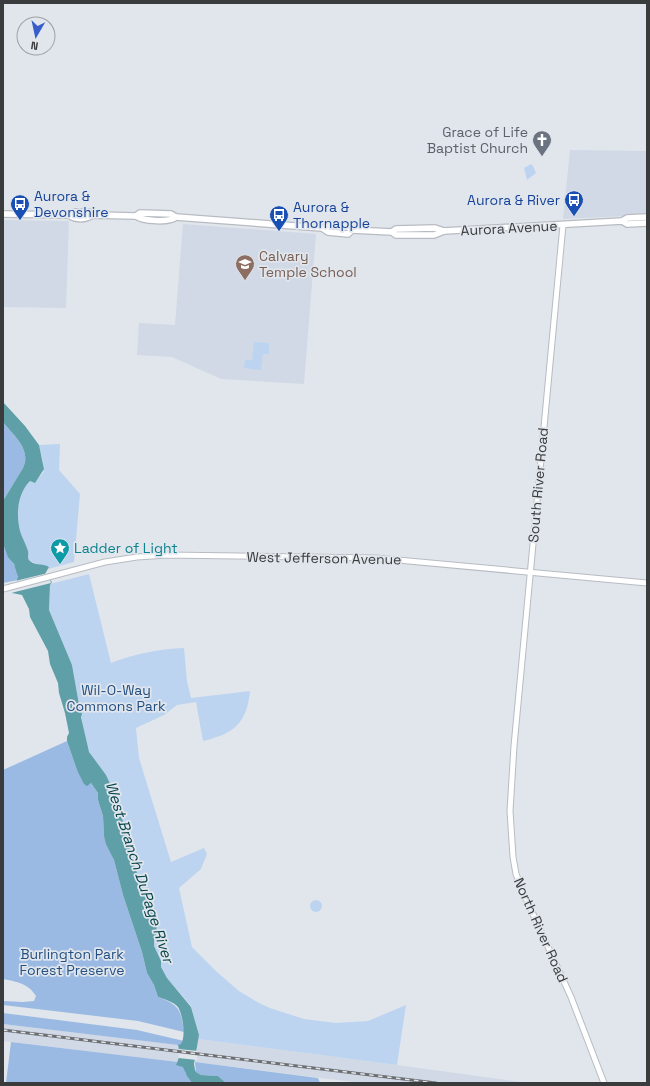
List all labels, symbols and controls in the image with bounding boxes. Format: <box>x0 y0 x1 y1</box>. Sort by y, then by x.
north arrow <box>16 16 56 56</box>
text: N <box>30 38 39 53</box>
place label: Grace of Life Baptist Church <box>427 123 528 157</box>
church icon: Grace of Life Baptist Church <box>531 129 553 157</box>
place label: Aurora & Devonshire <box>34 187 108 221</box>
bus stop icon: Aurora & River <box>563 189 585 217</box>
place label: Aurora & River <box>467 191 560 209</box>
bus stop icon: Aurora & Devonshire <box>9 193 31 221</box>
place label: Aurora & Thornapple <box>293 198 370 232</box>
bus stop icon: Aurora & Thornapple <box>268 204 290 232</box>
street label: Aurora Avenue <box>460 216 558 240</box>
place label: Calvary Temple School <box>259 247 357 281</box>
school or university icon: Calvary Temple School <box>234 253 256 281</box>
street label: South River Road <box>524 427 552 543</box>
place icon: Ladder of Light <box>49 537 71 565</box>
place label: Ladder of Light <box>74 539 178 557</box>
street label: West Jefferson Avenue <box>246 548 402 568</box>
park label: Wil-O-Way Commons Park <box>66 681 166 715</box>
water label: West Branch DuPage River <box>102 779 179 966</box>
street label: North River Road <box>510 875 572 985</box>
park label: Burlington Park Forest Preserve <box>20 945 124 979</box>

